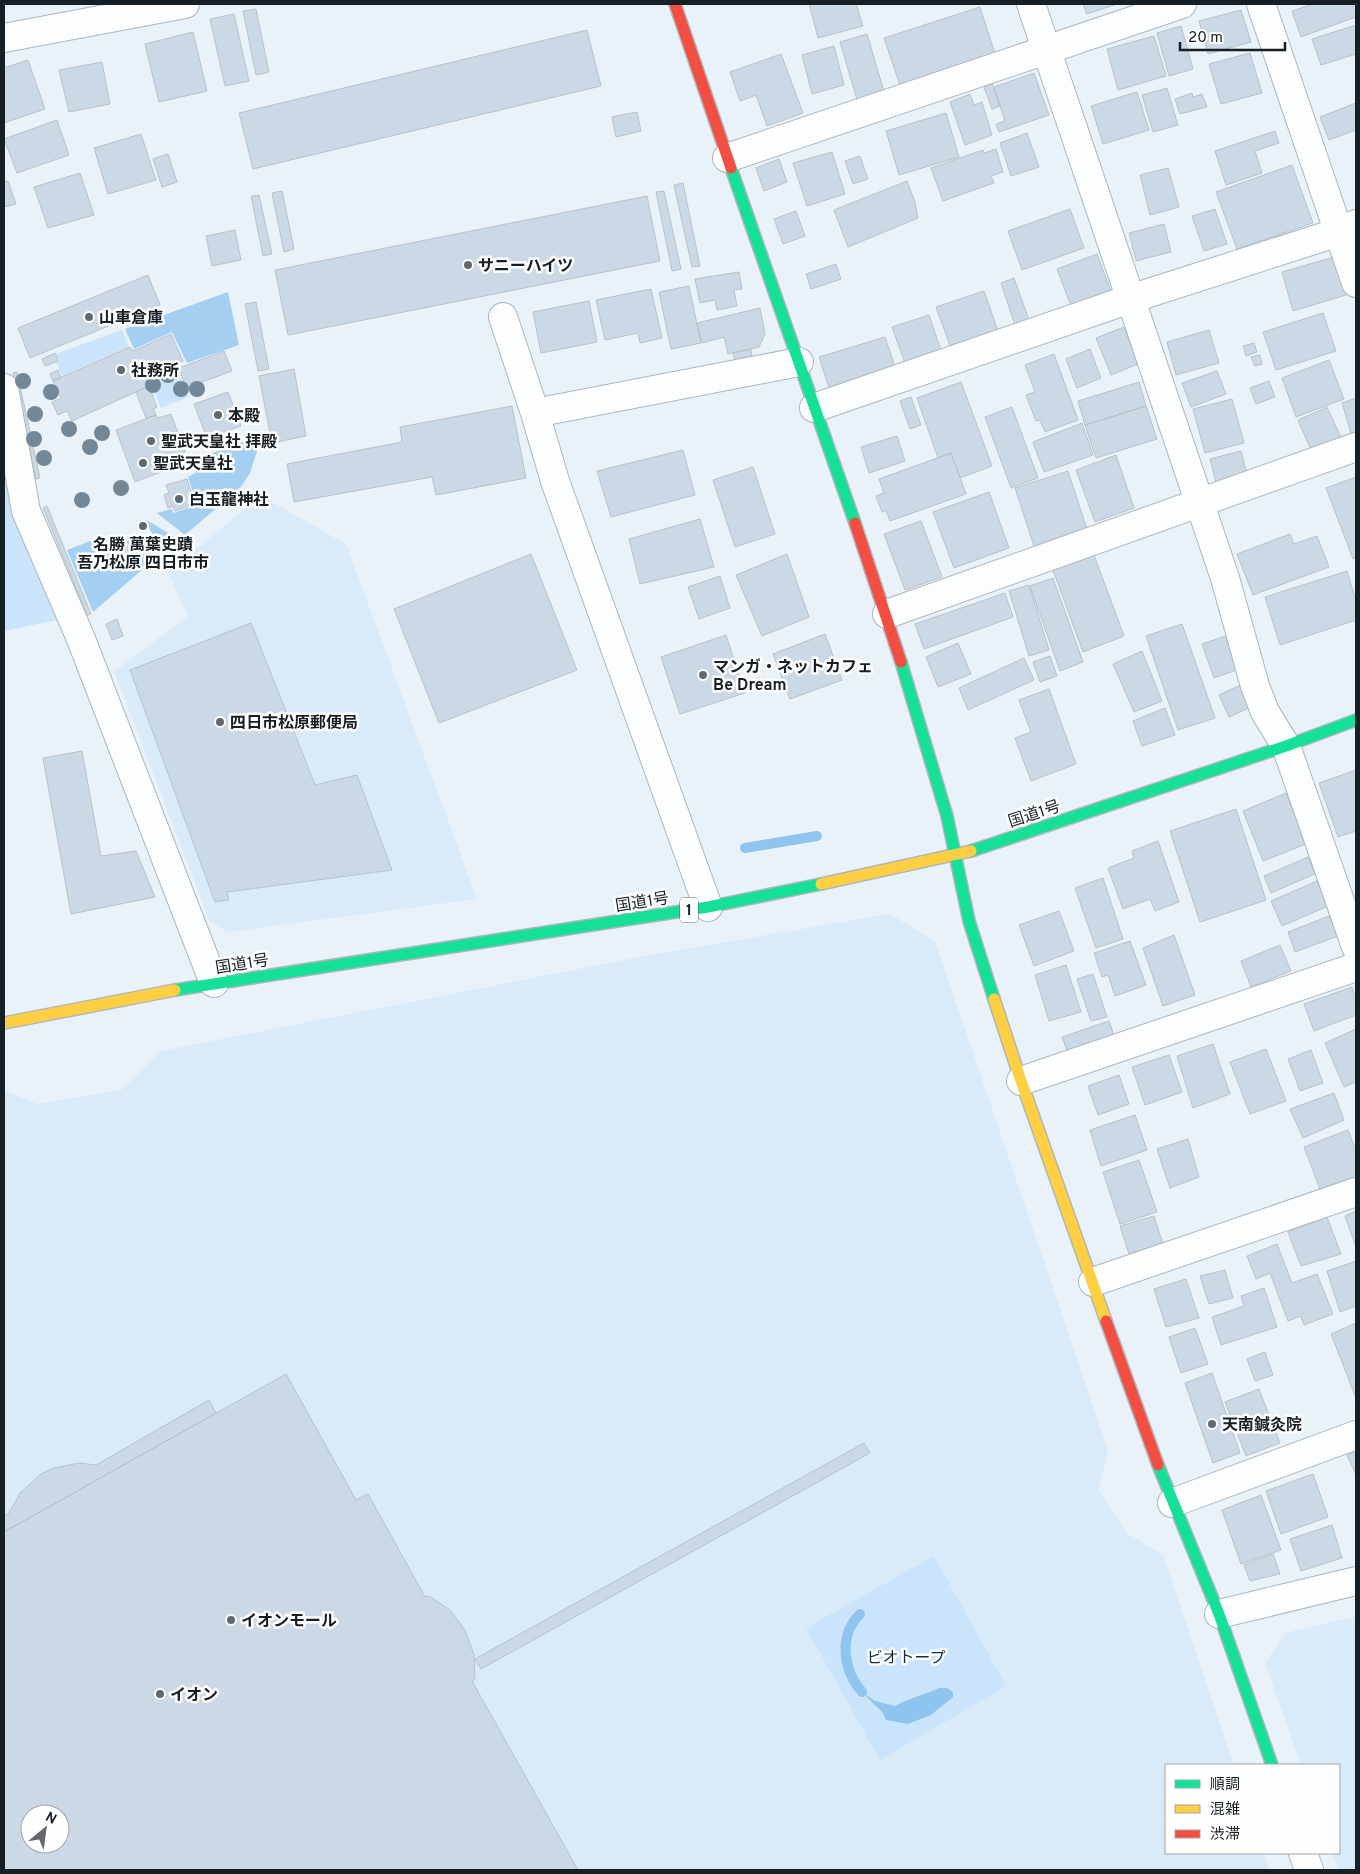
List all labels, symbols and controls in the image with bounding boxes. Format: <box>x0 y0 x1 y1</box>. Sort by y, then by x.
scale bar <box>1180 20 1285 52</box>
text: 20 m <box>1188 29 1223 48</box>
place label: サニーハイツ <box>478 257 573 277</box>
marker: サニーハイツ <box>462 259 474 271</box>
place label: 山車倉庫 <box>99 309 163 329</box>
marker: 山車倉庫 <box>83 311 95 323</box>
place label: 社務所 <box>131 361 179 382</box>
marker: 社務所 <box>115 364 127 376</box>
place label: 本殿 <box>228 407 260 427</box>
marker: 本殿 <box>212 409 224 421</box>
place label: 聖武天皇社 拝殿 <box>161 432 277 453</box>
marker: 聖武天皇社 拝殿 <box>145 435 157 447</box>
place label: 聖武天皇社 <box>153 454 233 475</box>
marker: 聖武天皇社 <box>137 457 149 469</box>
place label: 白玉龍神社 <box>189 490 269 511</box>
marker: 白玉龍神社 <box>173 493 185 505</box>
marker: 名勝 萬葉史蹟 吾乃松原 四日市市 <box>137 520 149 532</box>
place label: 名勝 萬葉史蹟 吾乃松原 四日市市 <box>77 536 209 574</box>
place label: マンガ・ネットカフェ Be Dream <box>713 658 873 696</box>
marker: マンガ・ネットカフェ Be Dream <box>697 669 709 681</box>
place label: 四日市松原郵便局 <box>230 714 358 734</box>
marker: 四日市松原郵便局 <box>214 716 226 728</box>
street label: 国道1号 <box>1006 797 1063 833</box>
street label: 国道1号 <box>614 889 671 917</box>
road number: 1 <box>680 898 698 922</box>
street label: 国道1号 <box>214 951 271 979</box>
place label: 天南鍼灸院 <box>1222 1415 1302 1436</box>
marker: 天南鍼灸院 <box>1206 1418 1218 1430</box>
place label: イオンモール <box>241 1612 337 1632</box>
marker: イオンモール <box>225 1614 237 1626</box>
park label: ビオトープ <box>866 1649 946 1669</box>
place label: イオン <box>170 1686 218 1706</box>
marker: イオン <box>154 1688 166 1700</box>
legend <box>1165 1764 1340 1854</box>
text: 順調 <box>1210 1776 1240 1795</box>
text: 混雑 <box>1210 1801 1240 1820</box>
north arrow <box>20 1804 70 1854</box>
text: N <box>42 1809 59 1829</box>
text: 渋滞 <box>1210 1826 1240 1845</box>

